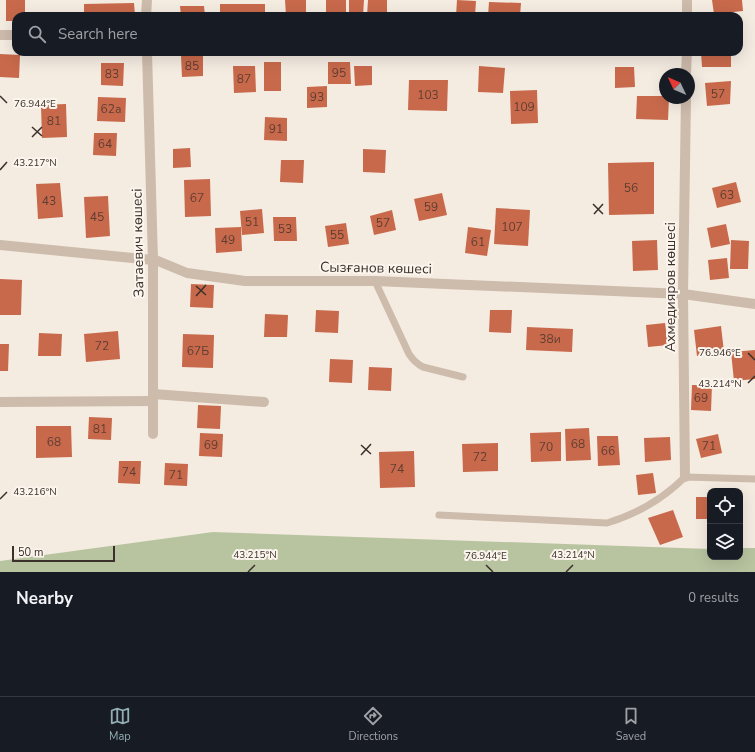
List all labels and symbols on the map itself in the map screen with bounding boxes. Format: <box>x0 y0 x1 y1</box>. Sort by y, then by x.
house number: 85 <box>185 58 199 74</box>
house number: 95 <box>332 65 346 81</box>
house number: 83 <box>105 66 119 82</box>
north arrow <box>659 68 695 104</box>
house number: 87 <box>237 71 251 87</box>
house number: 57 <box>711 86 725 102</box>
house number: 103 <box>417 87 439 103</box>
house number: 93 <box>310 89 324 105</box>
text: 76.944°E <box>14 97 56 111</box>
house number: 109 <box>513 99 535 115</box>
house number: 62а <box>101 101 121 117</box>
house number: 81 <box>47 113 61 129</box>
house number: 91 <box>269 121 283 137</box>
house number: 64 <box>98 136 112 152</box>
text: 43.217°N <box>13 156 57 170</box>
house number: 56 <box>624 180 638 196</box>
house number: 63 <box>720 187 734 203</box>
street label: Затаевич көшесі <box>128 188 148 298</box>
house number: 67 <box>190 190 204 206</box>
house number: 43 <box>42 193 56 209</box>
house number: 59 <box>424 199 438 215</box>
house number: 45 <box>90 209 104 225</box>
house number: 51 <box>245 214 259 230</box>
house number: 57 <box>376 215 390 231</box>
house number: 107 <box>501 219 523 235</box>
house number: 53 <box>278 221 292 237</box>
street label: Ахмедияров көшесі <box>661 222 680 352</box>
house number: 55 <box>330 227 344 243</box>
house number: 49 <box>221 232 235 248</box>
house number: 61 <box>471 234 485 250</box>
street label: Сызғанов көшесі <box>320 258 432 278</box>
house number: 38и <box>539 331 561 347</box>
house number: 72 <box>95 338 109 354</box>
house number: 67Б <box>187 343 209 359</box>
text: 76.946°E <box>699 346 741 360</box>
text: 43.214°N <box>698 377 742 391</box>
house number: 69 <box>694 390 708 406</box>
house number: 81 <box>93 421 107 437</box>
house number: 68 <box>47 434 61 450</box>
house number: 68 <box>571 436 585 452</box>
house number: 69 <box>204 437 218 453</box>
house number: 71 <box>702 438 716 454</box>
house number: 70 <box>539 439 553 455</box>
house number: 66 <box>601 443 615 459</box>
house number: 72 <box>473 449 487 465</box>
house number: 74 <box>390 461 404 477</box>
house number: 74 <box>122 464 136 480</box>
house number: 71 <box>169 467 183 483</box>
text: 43.216°N <box>13 485 57 499</box>
scale bar <box>12 544 115 563</box>
text: 43.215°N <box>233 548 277 562</box>
text: 43.214°N <box>551 548 595 562</box>
text: 76.944°E <box>465 549 507 563</box>

